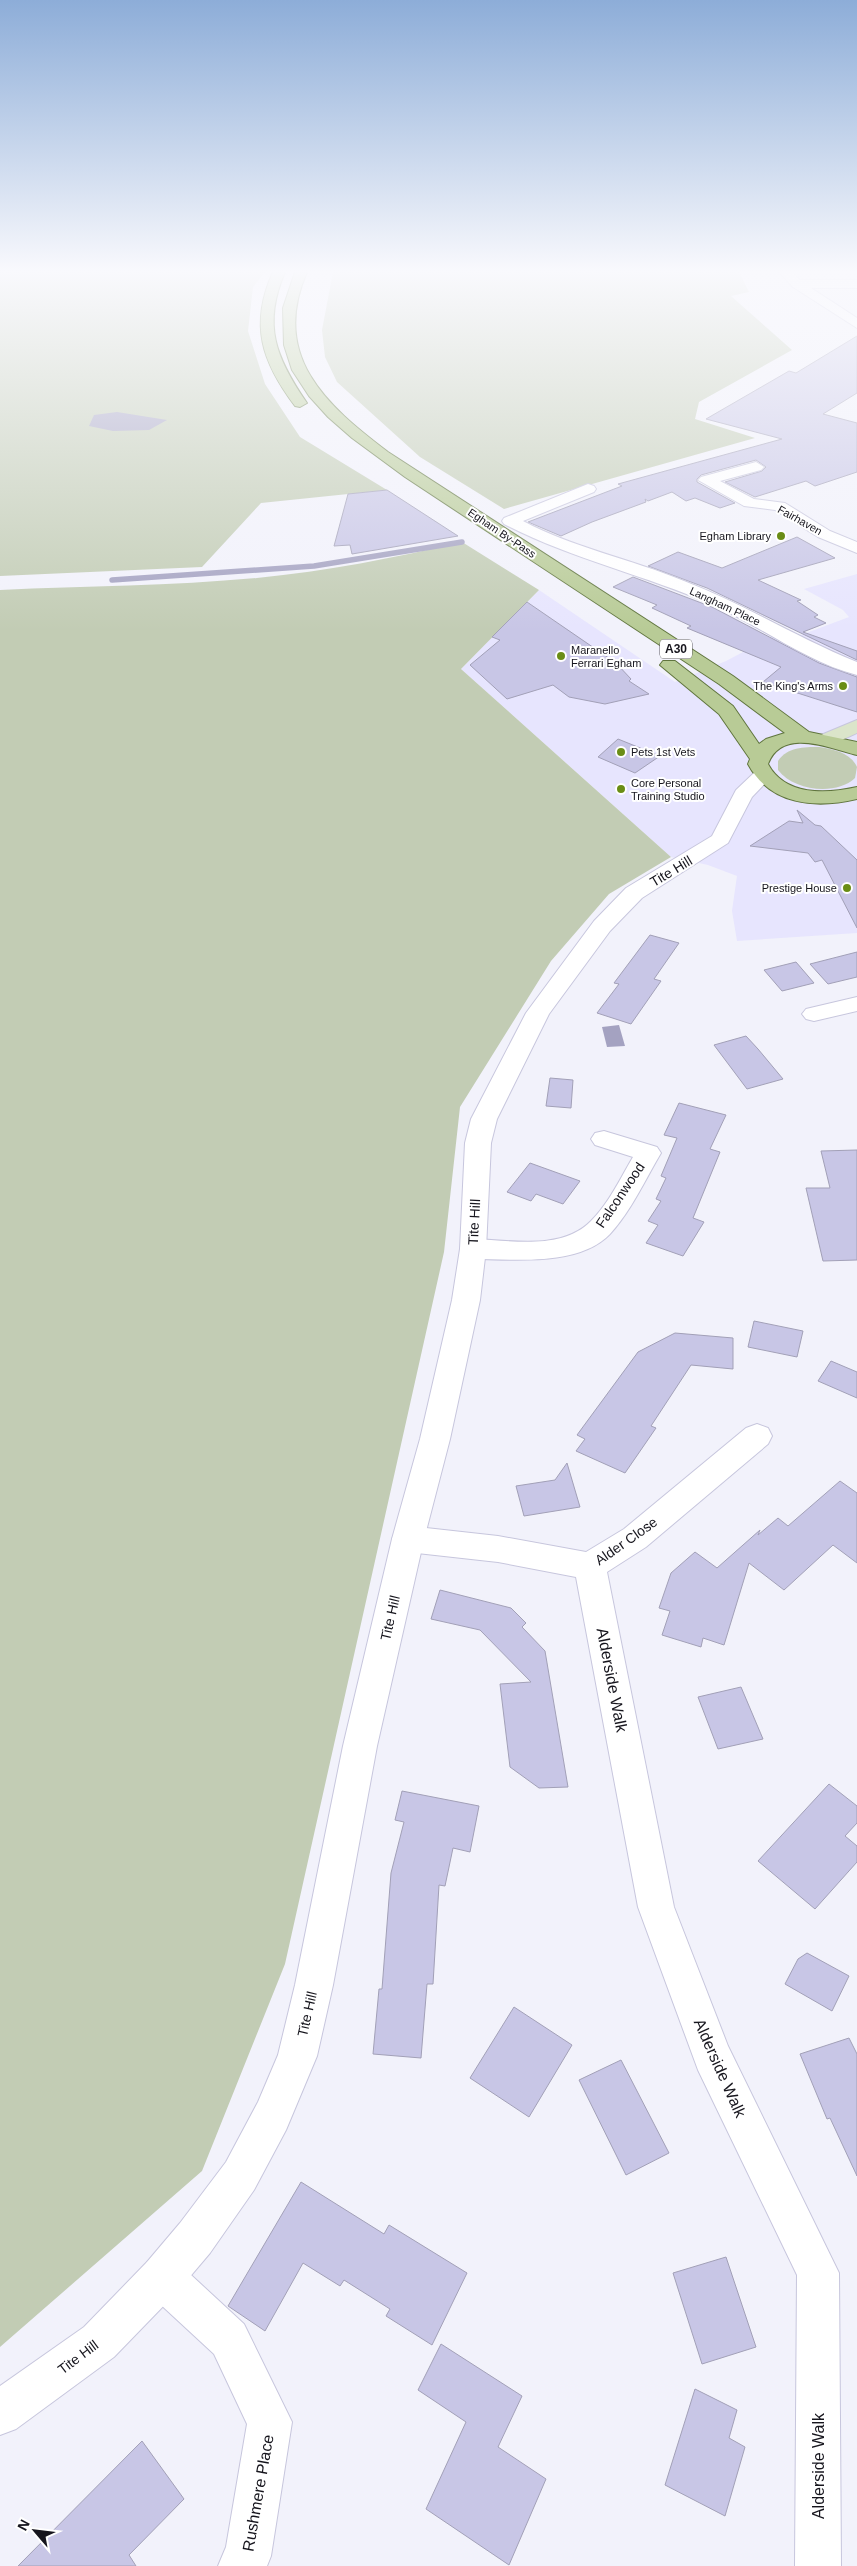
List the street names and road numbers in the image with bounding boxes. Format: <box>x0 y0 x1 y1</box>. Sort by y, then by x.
street label: Fairhaven <box>776 503 824 537</box>
street label: Egham By-Pass <box>466 506 538 560</box>
street label: Langham Place <box>688 584 762 628</box>
road number: A30 <box>660 640 692 659</box>
street label: Tite Hill <box>647 852 695 890</box>
street label: Falconwood <box>592 1159 648 1231</box>
street label: Tite Hill <box>465 1199 483 1245</box>
street label: Alder Close <box>592 1514 660 1568</box>
street label: Tite Hill <box>377 1594 403 1642</box>
street label: Alderside Walk <box>594 1626 631 1735</box>
street label: Tite Hill <box>294 1990 320 2038</box>
street label: Alderside Walk <box>691 2016 750 2121</box>
street label: Tite Hill <box>55 2337 101 2377</box>
street label: Alderside Walk <box>810 2412 827 2519</box>
street label: Rushmere Place <box>239 2433 277 2553</box>

